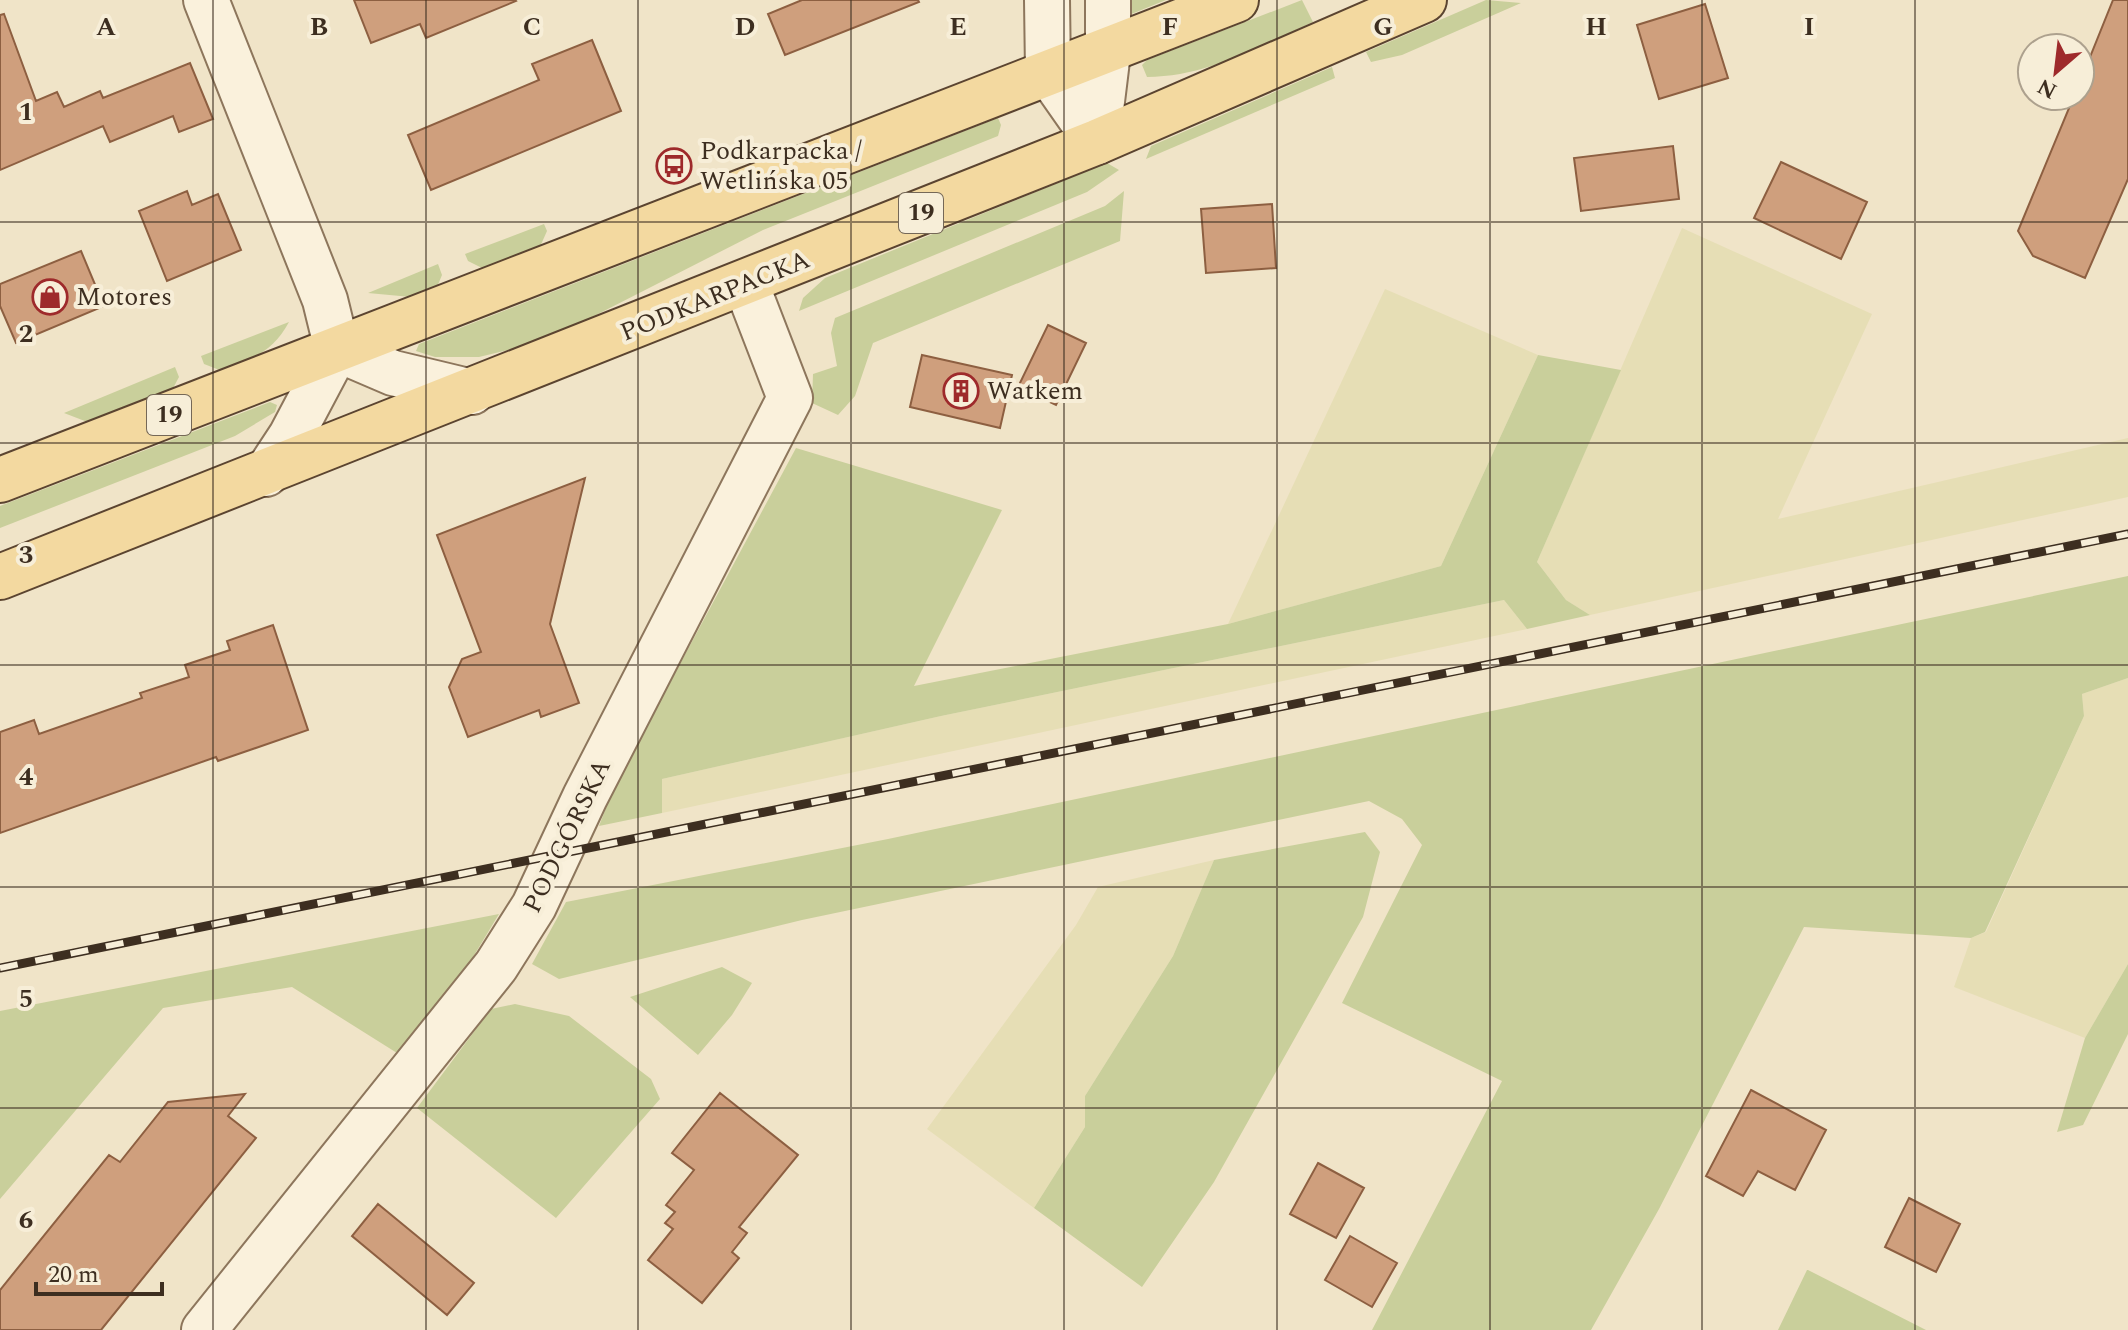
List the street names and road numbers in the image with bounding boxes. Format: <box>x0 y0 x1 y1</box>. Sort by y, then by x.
road number: 19 <box>899 193 943 233</box>
street label: PODKARPACKA <box>614 240 816 352</box>
road number: 19 <box>147 395 191 435</box>
street label: PODGÓRSKA <box>512 752 622 920</box>

